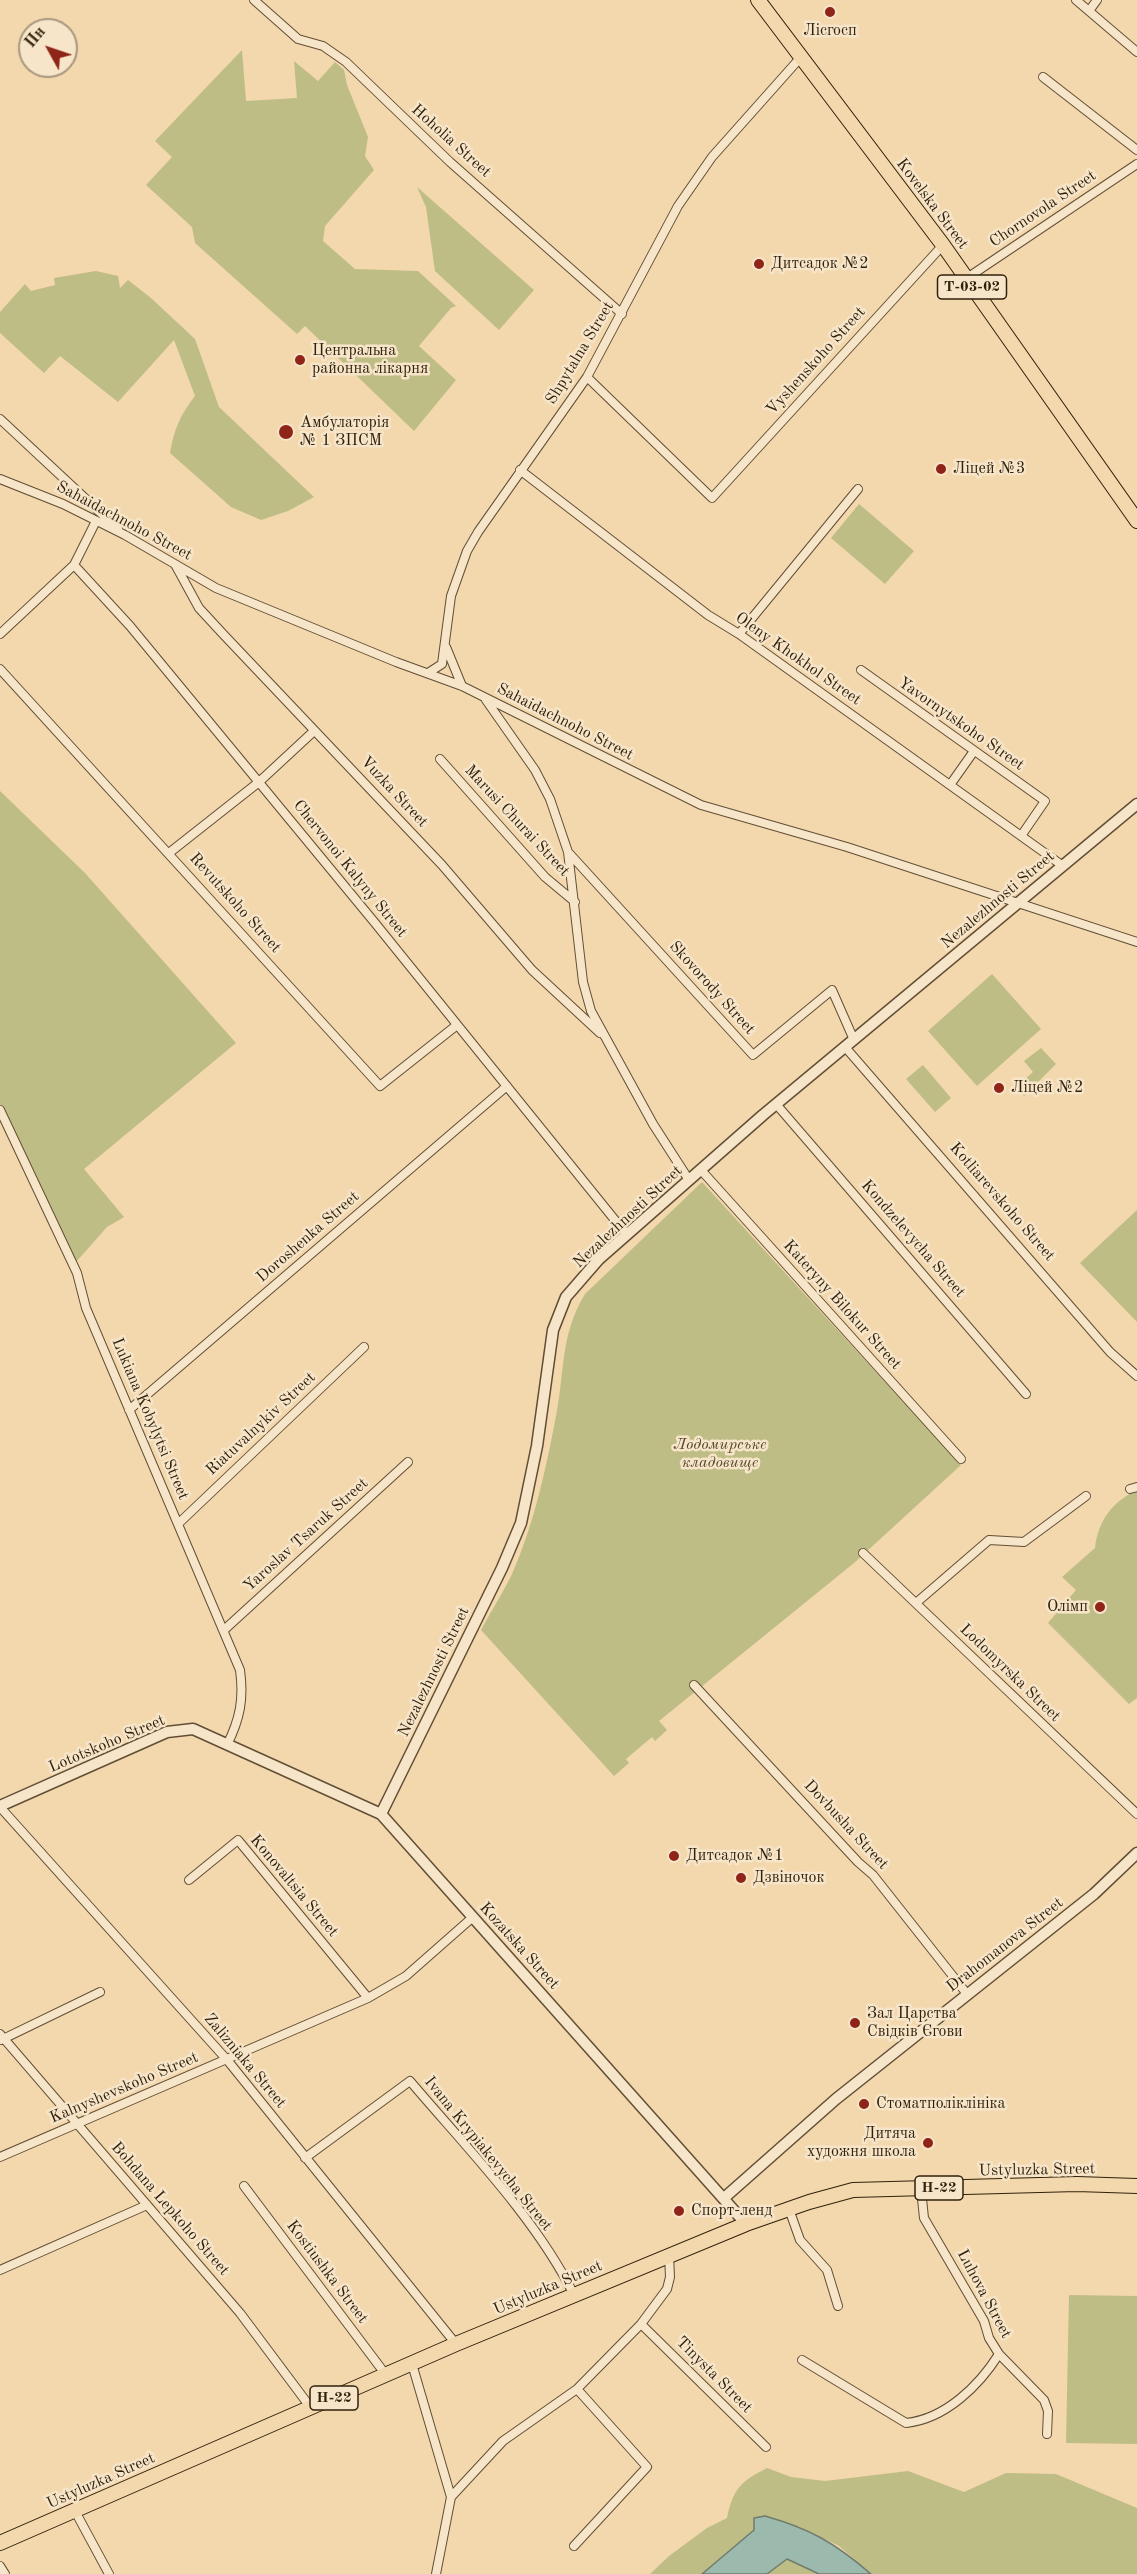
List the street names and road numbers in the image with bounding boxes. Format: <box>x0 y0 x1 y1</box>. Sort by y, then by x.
street label: Hoholia Street <box>407 100 495 182</box>
street label: Kovelska Street <box>892 155 972 253</box>
street label: Chornovola Street <box>986 166 1100 252</box>
road number: Т-03-02 <box>938 275 1006 299</box>
street label: Shpytalna Street <box>542 298 618 408</box>
street label: Vyshenskoho Street <box>762 303 870 419</box>
street label: Sahaidachnoho Street <box>53 477 195 565</box>
street label: Oleny Khokhol Street <box>731 608 865 710</box>
street label: Yavornytskoho Street <box>894 673 1028 775</box>
street label: Sahaidachnoho Street <box>493 679 637 765</box>
street label: Vuzka Street <box>356 752 432 832</box>
street label: Marusi Churai Street <box>460 761 574 881</box>
street label: Chervonoi Kalyny Street <box>289 796 411 942</box>
street label: Nezalezhnosti Street <box>937 847 1059 953</box>
street label: Revutskoho Street <box>185 849 285 957</box>
street label: Skovorody Street <box>665 937 759 1039</box>
street label: Kotliarevskoho Street <box>945 1139 1059 1265</box>
street label: Nezalezhnosti Street <box>569 1161 687 1273</box>
street label: Kondzelevycha Street <box>857 1176 969 1302</box>
street label: Doroshenka Street <box>253 1187 363 1287</box>
street label: Kateryny Bilokur Street <box>779 1236 905 1374</box>
street label: Lukiana Kobylytsi Street <box>107 1335 193 1503</box>
street label: Riatuvalnykiv Street <box>202 1368 320 1480</box>
street label: Yaroslav Tsaruk Street <box>240 1474 372 1596</box>
street label: Nezalezhnosti Street <box>394 1604 474 1740</box>
street label: Lodomyrska Street <box>956 1620 1064 1726</box>
street label: Lototskoho Street <box>46 1711 168 1777</box>
street label: Dovbusha Street <box>800 1776 892 1874</box>
street label: Konovaltsia Street <box>246 1831 342 1941</box>
street label: Drahomanova Street <box>943 1893 1067 1997</box>
street label: Kozatska Street <box>475 1898 563 1994</box>
street label: Zalizniaka Street <box>200 2010 290 2112</box>
street label: Kalnyshevskoho Street <box>47 2048 201 2128</box>
street label: Ivana Krypiakevycha Street <box>420 2073 556 2235</box>
street label: Bohdana Lepkoho Street <box>107 2138 233 2280</box>
street label: Ustyluzka Street <box>979 2159 1095 2181</box>
road number: Н-22 <box>915 2176 963 2200</box>
street label: Kostiushka Street <box>282 2217 372 2327</box>
street label: Luhova Street <box>953 2246 1015 2342</box>
street label: Ustyluzka Street <box>491 2256 605 2320</box>
street label: Tinysta Street <box>672 2333 756 2417</box>
road number: Н-22 <box>310 2386 358 2410</box>
street label: Ustyluzka Street <box>44 2449 158 2513</box>

